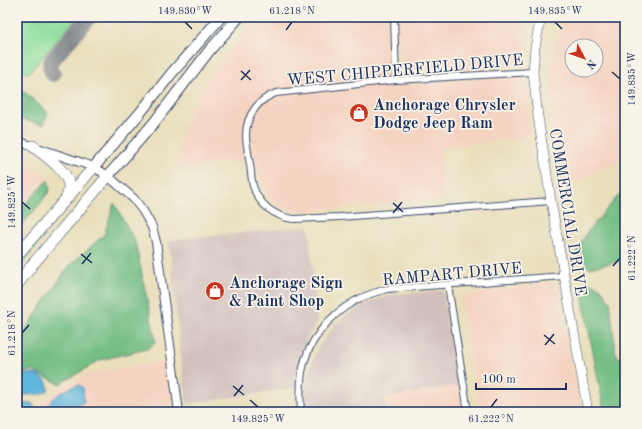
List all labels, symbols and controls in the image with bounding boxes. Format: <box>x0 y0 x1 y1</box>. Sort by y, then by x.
text: 149.830°W <box>158 6 212 16</box>
text: 61.218°N <box>269 6 315 16</box>
text: 149.835°W <box>528 6 582 16</box>
north arrow <box>564 38 604 78</box>
text: 149.835°W <box>627 52 637 106</box>
street label: WEST CHIPPERFIELD DRIVE <box>286 53 524 89</box>
text: N <box>583 57 597 71</box>
place label: Anchorage Chrysler Dodge Jeep Ram <box>373 98 516 132</box>
shop icon: Anchorage Chrysler Dodge Jeep Ram <box>348 102 370 124</box>
street label: COMMERCIAL DRIVE <box>546 127 588 297</box>
text: 149.825°W <box>7 175 17 229</box>
text: 61.222°N <box>627 235 637 281</box>
street label: RAMPART DRIVE <box>382 261 523 289</box>
place label: Anchorage Sign & Paint Shop <box>229 276 343 310</box>
shop icon: Anchorage Sign & Paint Shop <box>204 280 226 302</box>
text: 61.218°N <box>7 310 17 356</box>
scale bar <box>476 365 566 391</box>
text: 100 m <box>482 374 516 386</box>
text: 149.825°W <box>231 414 285 424</box>
text: 61.222°N <box>468 414 514 424</box>

